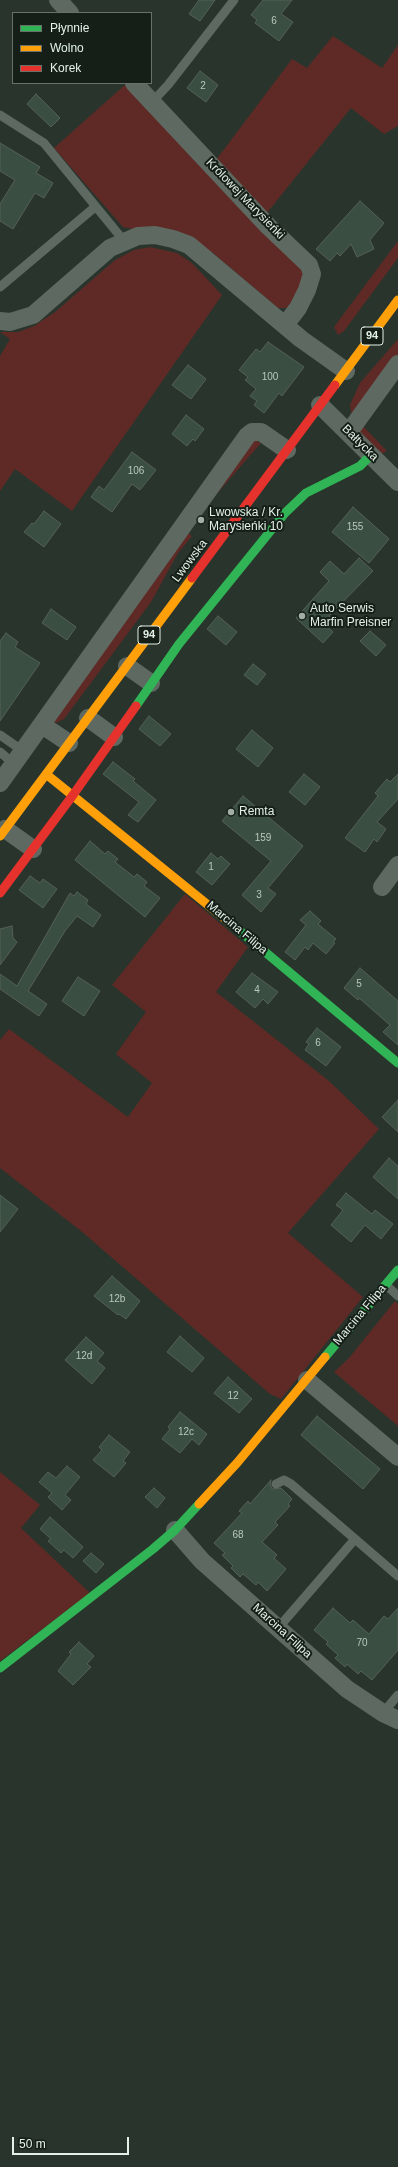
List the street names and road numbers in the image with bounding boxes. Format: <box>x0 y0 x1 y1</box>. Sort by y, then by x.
street label: Królowej Marysieńki <box>203 156 287 242</box>
road number: 94 <box>361 327 383 345</box>
street label: Bałtycka <box>339 422 381 464</box>
street label: Lwowska <box>169 537 211 585</box>
road number: 94 <box>138 626 160 644</box>
street label: Marcina Filipa <box>204 898 270 958</box>
street label: Marcina Filipa <box>330 1282 390 1348</box>
street label: Marcina Filipa <box>249 1601 315 1661</box>

